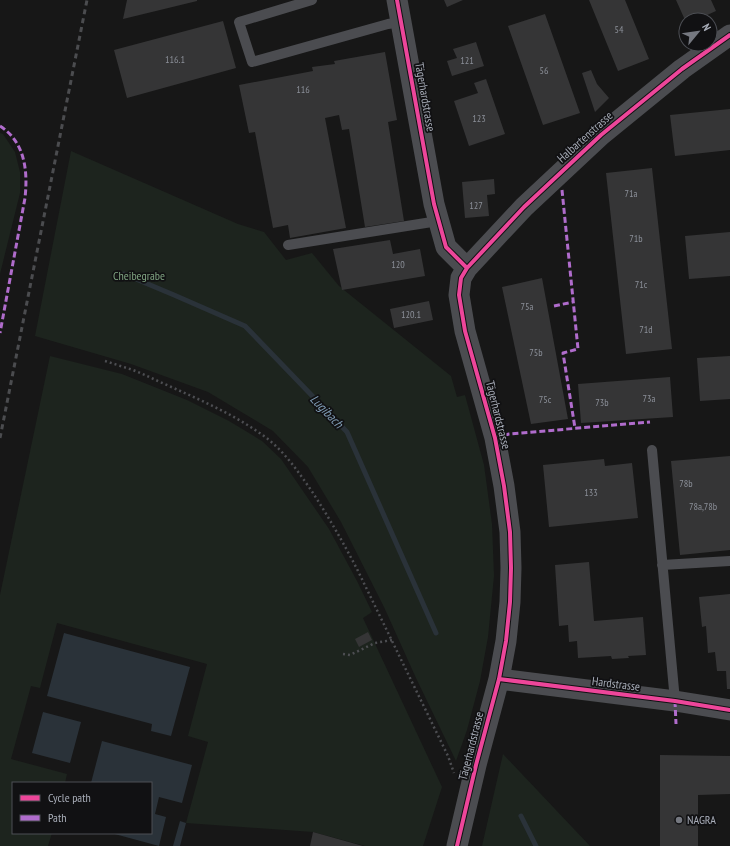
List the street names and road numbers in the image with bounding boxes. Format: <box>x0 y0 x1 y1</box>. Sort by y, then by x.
street label: Tägerhardstrasse <box>412 61 439 133</box>
street label: Halbartenstrasse <box>554 108 616 165</box>
street label: Tägerhardstrasse <box>483 379 514 451</box>
street label: Hardstrasse <box>591 673 641 694</box>
street label: Tägerhardstrasse <box>455 710 486 782</box>

